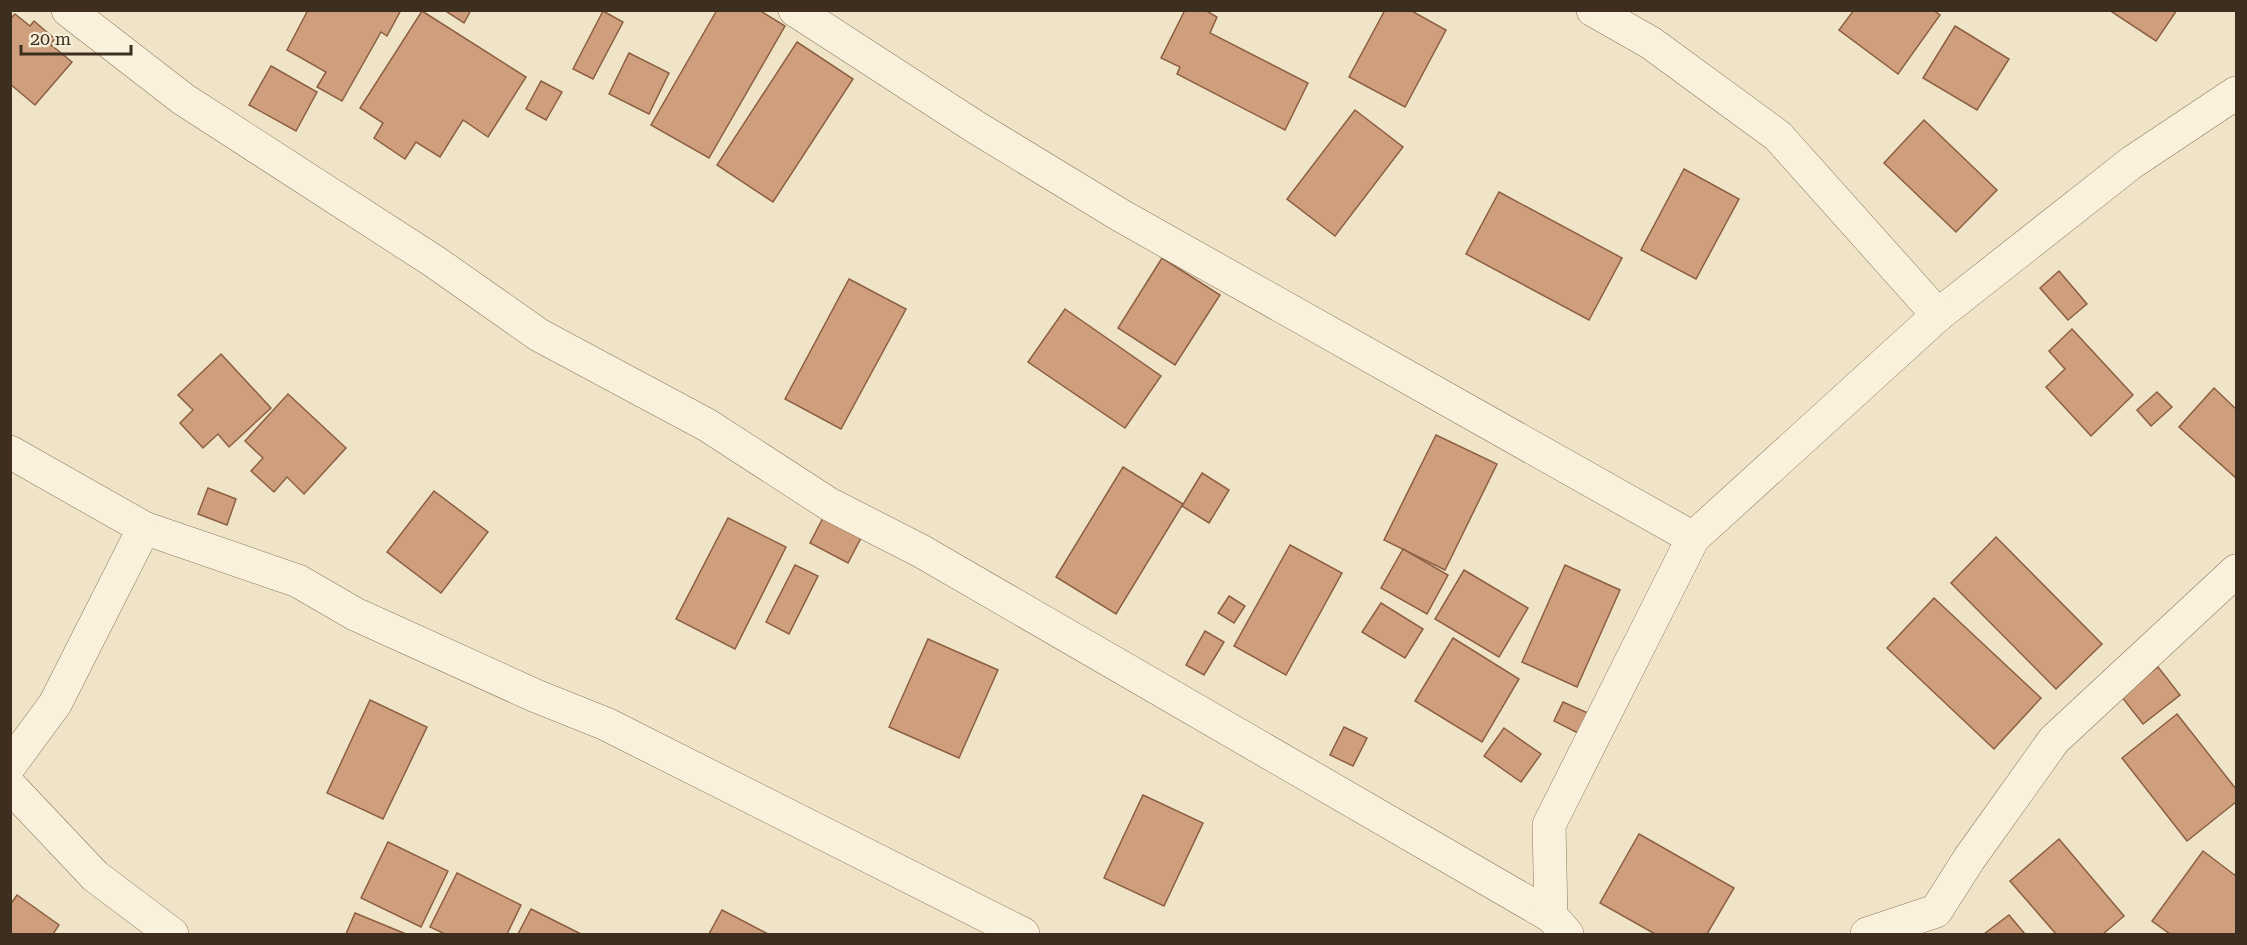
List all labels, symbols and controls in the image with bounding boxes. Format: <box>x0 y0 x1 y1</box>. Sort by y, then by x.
scale bar <box>21 18 130 56</box>
text: 20 m <box>30 28 71 49</box>

